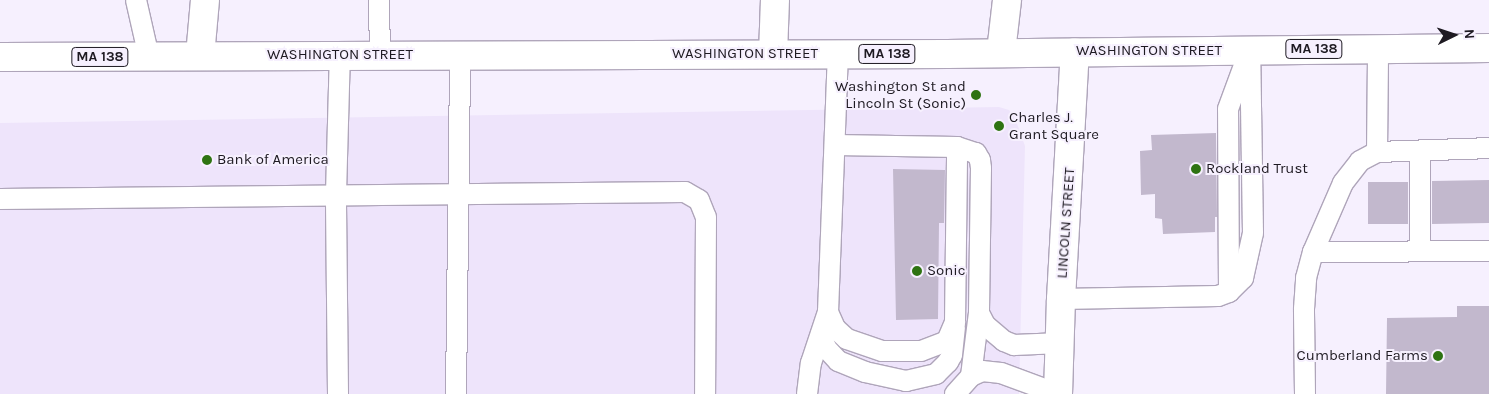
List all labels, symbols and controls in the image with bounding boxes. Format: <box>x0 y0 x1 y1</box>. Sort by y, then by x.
north arrow <box>1429 10 1479 60</box>
text: N <box>1461 28 1478 40</box>
road number: MA 138 <box>1285 38 1343 61</box>
road number: MA 138 <box>858 42 916 66</box>
street label: WASHINGTON STREET <box>1076 42 1222 60</box>
street label: WASHINGTON STREET <box>672 45 818 63</box>
road number: MA 138 <box>71 46 129 68</box>
street label: WASHINGTON STREET <box>267 46 413 64</box>
place label: Washington St and Lincoln St (Sonic) <box>835 77 966 112</box>
marker: Washington St and Lincoln St (Sonic) <box>970 89 982 101</box>
place label: Charles J. Grant Square <box>1009 108 1099 143</box>
marker: Charles J. Grant Square <box>993 120 1005 132</box>
place label: Bank of America <box>217 151 329 169</box>
marker: Bank of America <box>201 154 213 166</box>
place label: Rockland Trust <box>1206 160 1308 178</box>
marker: Rockland Trust <box>1190 163 1202 175</box>
street label: LINCOLN STREET <box>1053 167 1079 279</box>
place label: Sonic <box>927 262 966 280</box>
marker: Sonic <box>911 265 923 277</box>
place label: Cumberland Farms <box>1297 347 1428 365</box>
marker: Cumberland Farms <box>1432 350 1444 362</box>

